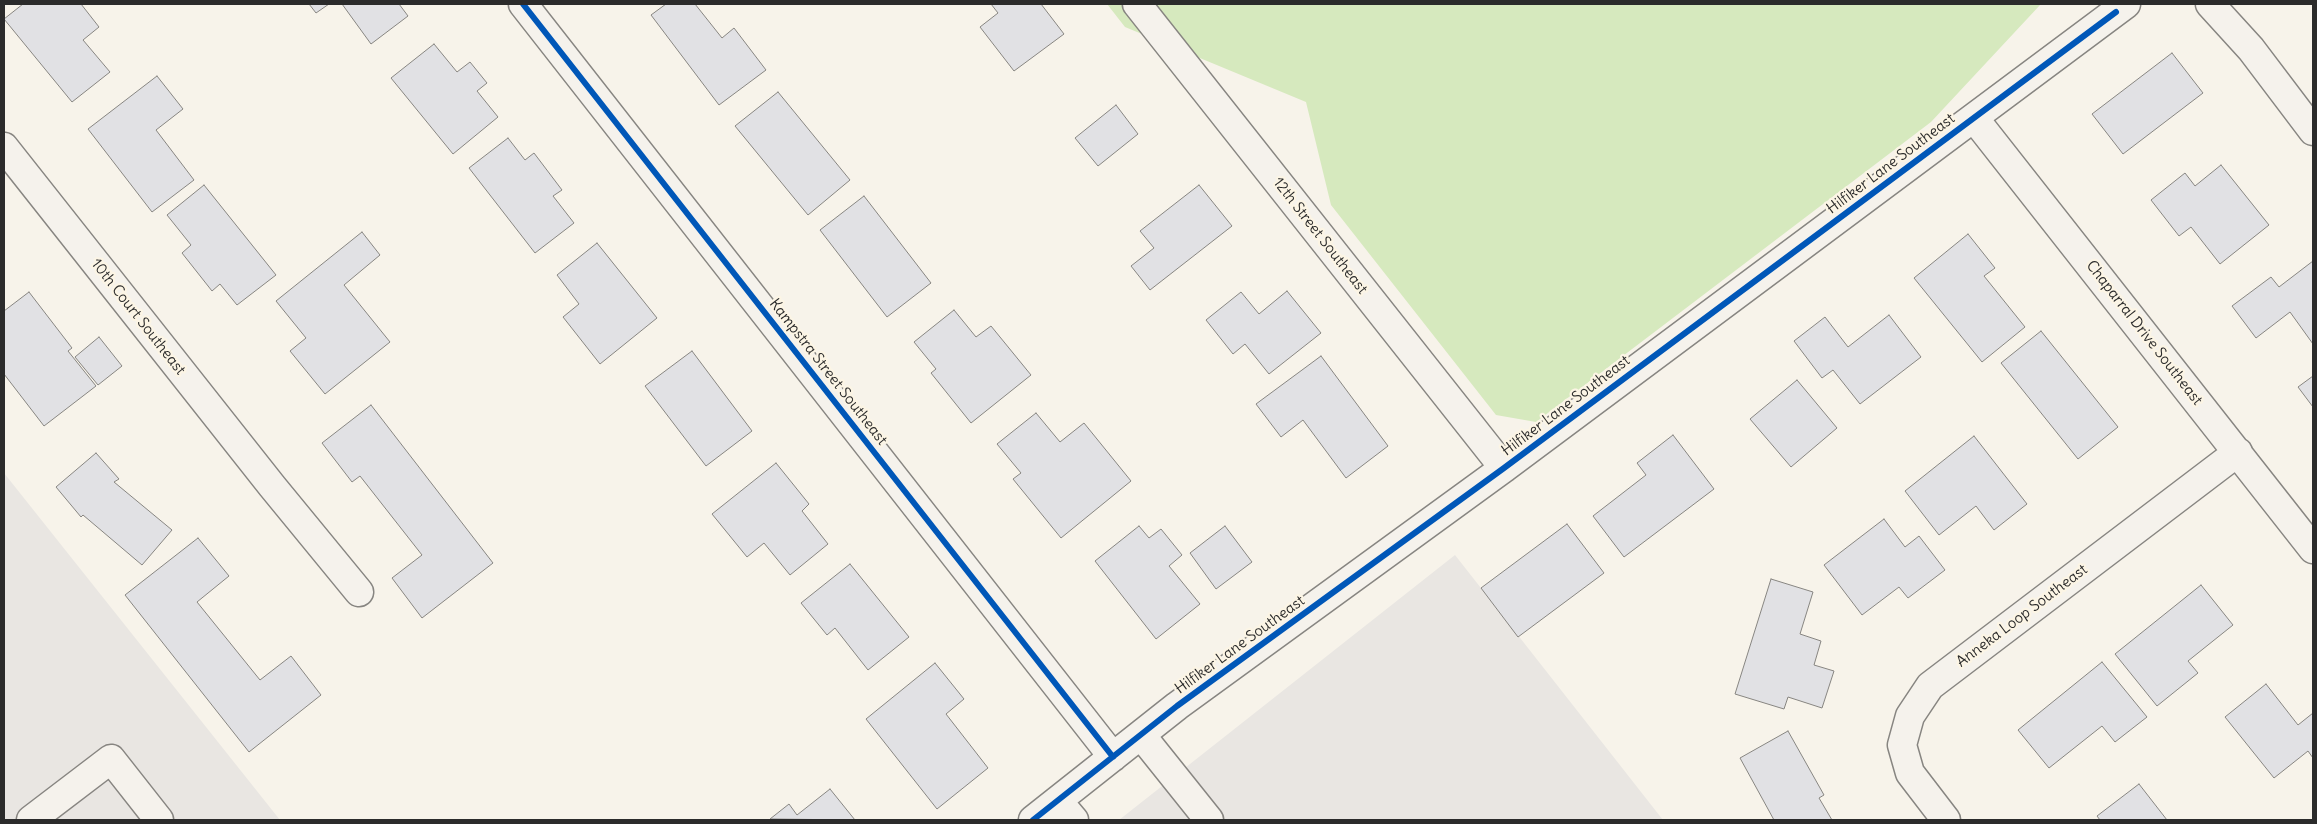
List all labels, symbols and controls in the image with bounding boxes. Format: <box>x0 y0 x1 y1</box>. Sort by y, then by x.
street label: Hilfiker Lane Southeast <box>1823 110 1959 218</box>
street label: 12th Street Southeast <box>1269 174 1371 298</box>
street label: 10th Court Southeast <box>87 255 189 379</box>
street label: Chaparral Drive Southeast <box>2082 257 2206 409</box>
street label: Kampstra Street Southeast <box>765 295 891 449</box>
street label: Hilfiker Lane Southeast <box>1498 352 1634 460</box>
street label: Anneka Loop Southeast <box>1953 561 2091 671</box>
street label: Hilfiker Lane Southeast <box>1172 592 1308 698</box>

